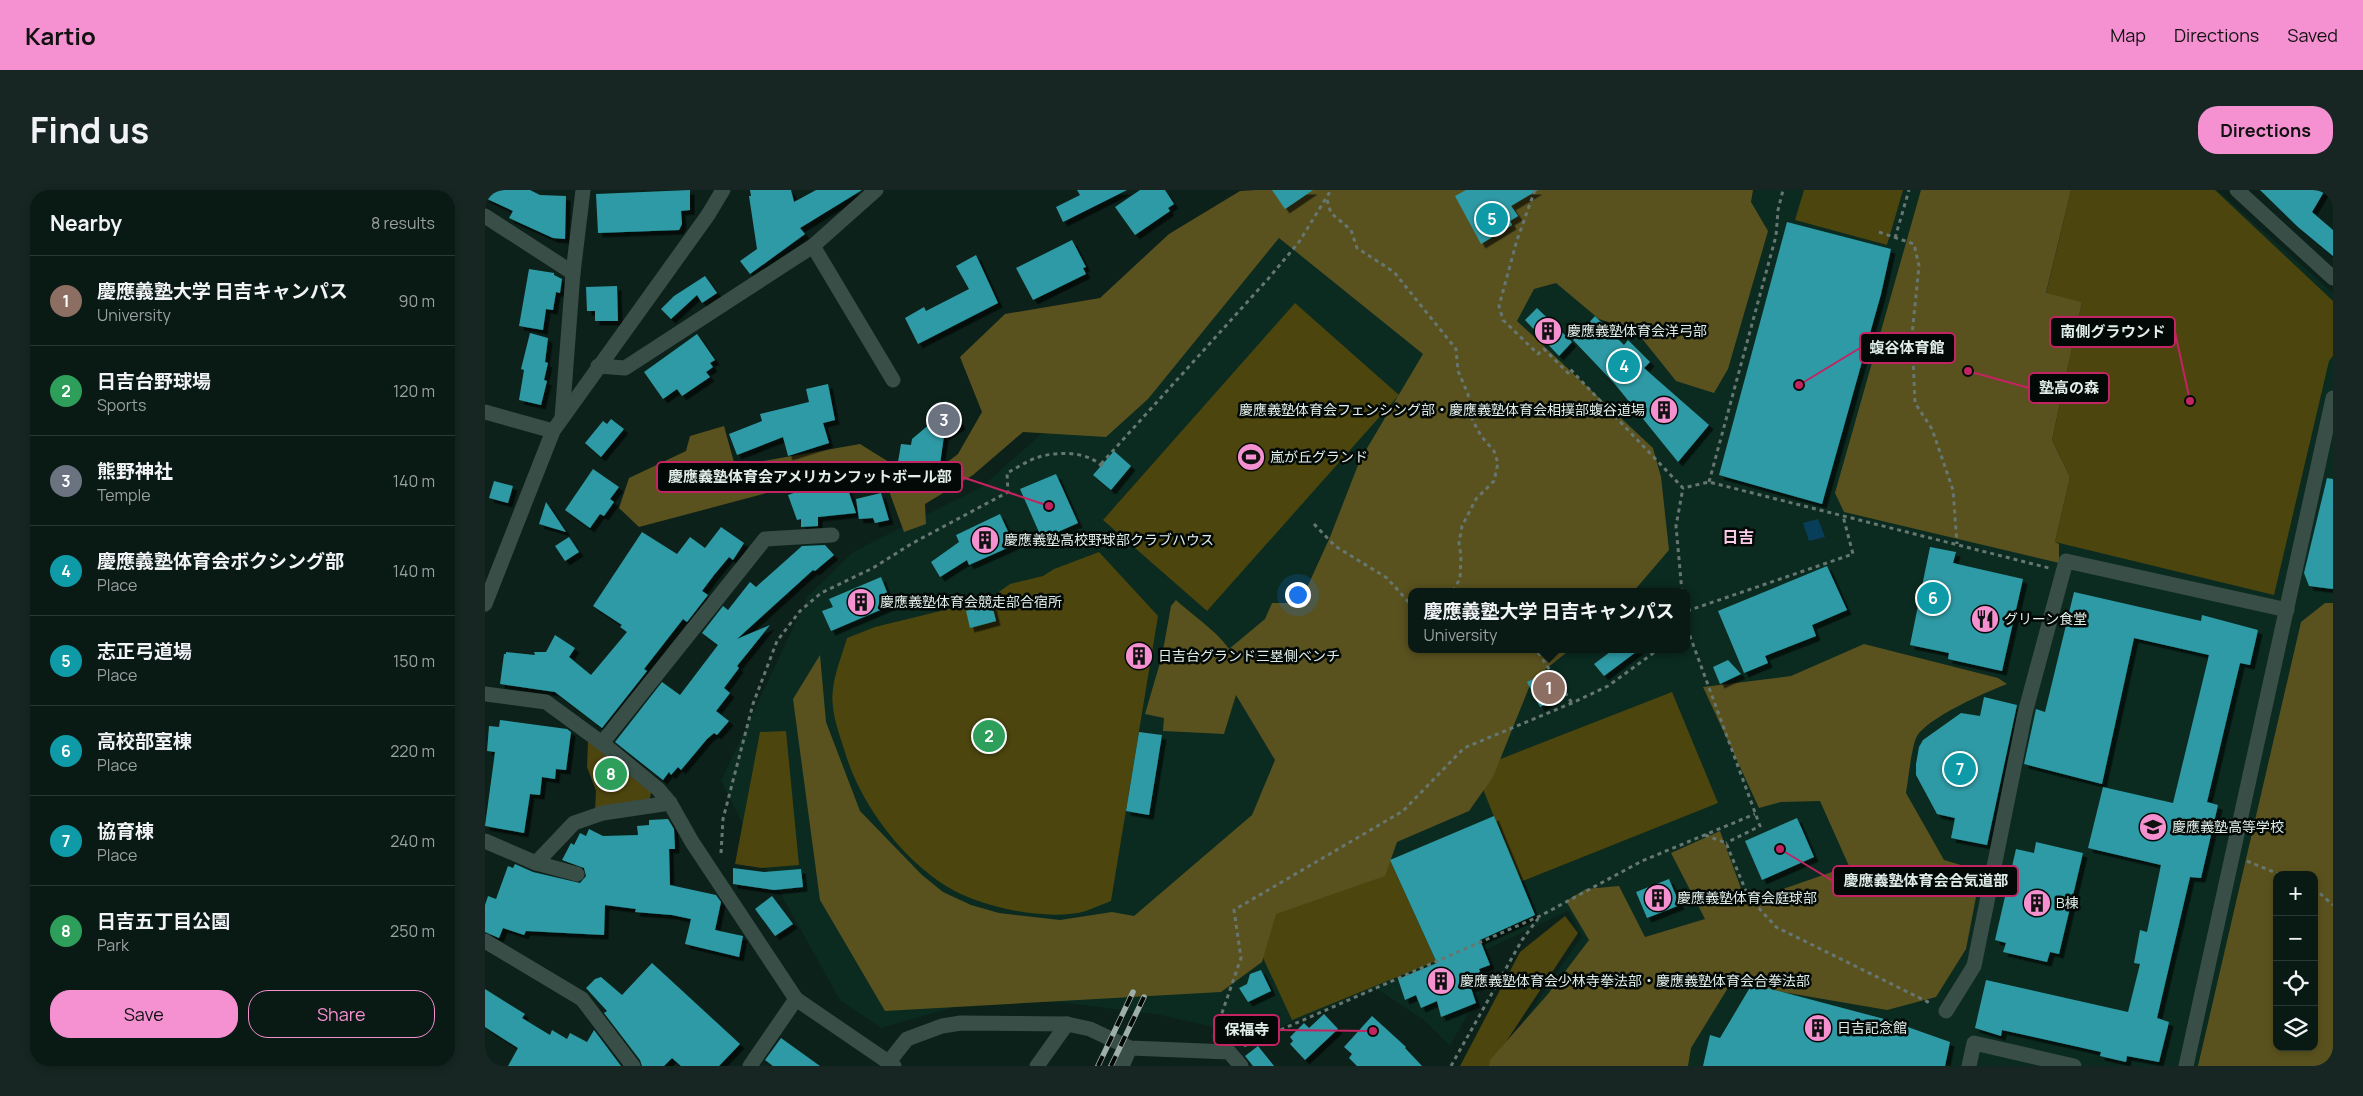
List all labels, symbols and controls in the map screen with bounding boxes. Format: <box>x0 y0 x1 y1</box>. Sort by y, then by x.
text: Kartio <box>25 19 96 52</box>
text: Map <box>2110 23 2146 47</box>
text: Directions <box>2174 23 2259 47</box>
text: Saved <box>2287 23 2338 47</box>
text: Find us <box>30 106 149 154</box>
button: Directions <box>2198 106 2333 154</box>
pin: 5 <box>1476 200 1508 238</box>
text: Nearby <box>50 209 122 237</box>
text: 8 results <box>371 212 435 234</box>
text: 慶應義塾大学 日吉キャンパス <box>97 278 348 304</box>
text: 1 <box>62 290 70 312</box>
text: 90 m <box>399 290 435 312</box>
text: University <box>97 304 171 326</box>
building icon: 慶應義塾体育会洋弓部 <box>1533 316 1563 346</box>
callout: 南側グラウンド <box>2050 317 2175 347</box>
place label: 慶應義塾体育会洋弓部 <box>1567 321 1707 340</box>
text: 南側グラウンド <box>2060 321 2166 342</box>
callout: 蝮谷体育館 <box>1860 333 1955 363</box>
text: 蝮谷体育館 <box>1869 337 1945 358</box>
pin: 4 <box>1608 347 1640 385</box>
text: 日吉台野球場 <box>97 368 211 394</box>
callout: 塾高の森 <box>2029 373 2109 403</box>
text: 塾高の森 <box>2039 377 2099 398</box>
text: 2 <box>61 380 71 402</box>
text: 120 m <box>393 380 435 402</box>
text: Sports <box>97 394 146 416</box>
building icon: 慶應義塾体育会フェンシング部・慶應義塾体育会相撲部蝮谷道場 <box>1649 395 1679 425</box>
place label: 慶應義塾体育会フェンシング部・慶應義塾体育会相撲部蝮谷道場 <box>1239 400 1645 419</box>
pin: 3 <box>928 401 960 439</box>
sports icon: 嵐が丘グランド <box>1236 442 1266 472</box>
place label: 嵐が丘グランド <box>1270 447 1368 466</box>
text: 熊野神社 <box>97 458 173 484</box>
callout: 慶應義塾体育会アメリカンフットボール部 <box>657 462 962 492</box>
text: 慶應義塾体育会アメリカンフットボール部 <box>668 466 952 487</box>
text: 3 <box>61 470 71 492</box>
text: 140 m <box>393 470 435 492</box>
text: Temple <box>97 484 151 506</box>
building icon: 慶應義塾高校野球部クラブハウス <box>970 525 1000 555</box>
district label: 日吉 <box>1722 526 1754 548</box>
place label: 慶應義塾高校野球部クラブハウス <box>1004 530 1214 549</box>
text: 慶應義塾体育会ボクシング部 <box>97 548 344 574</box>
text: 4 <box>61 560 71 582</box>
text: 140 m <box>393 560 435 582</box>
text: Place <box>97 574 137 596</box>
pin: 6 <box>1917 579 1949 617</box>
your location <box>1285 582 1311 608</box>
building icon: 慶應義塾体育会競走部合宿所 <box>846 587 876 617</box>
popup <box>1408 588 1690 653</box>
place label: 慶應義塾体育会競走部合宿所 <box>880 592 1062 611</box>
text: 慶應義塾大学 日吉キャンパス <box>1424 598 1674 624</box>
restaurant icon: グリーン食堂 <box>1970 604 2000 634</box>
place label: グリーン食堂 <box>2004 609 2087 628</box>
text: University <box>1424 624 1497 646</box>
text: 志正弓道場 <box>97 638 192 664</box>
building icon: 日吉台グランド三塁側ベンチ <box>1124 641 1154 671</box>
place label: 日吉台グランド三塁側ベンチ <box>1158 646 1340 665</box>
text: 5 <box>61 650 71 672</box>
text: 150 m <box>393 650 435 672</box>
text: Place <box>97 664 137 686</box>
pin: 1 <box>1533 669 1565 707</box>
pin: 2 <box>973 717 1005 755</box>
text: 高校部室棟 <box>97 728 192 754</box>
text: 6 <box>61 740 71 762</box>
text: 220 m <box>390 740 435 762</box>
pin: 7 <box>1944 750 1976 788</box>
text: Place <box>97 754 137 776</box>
pin: 8 <box>595 755 627 793</box>
school or university icon: 慶應義塾高等学校 <box>2138 812 2168 842</box>
place label: 慶應義塾高等学校 <box>2172 817 2284 836</box>
text: 協育棟 <box>97 818 154 844</box>
text: 7 <box>62 830 70 852</box>
text: 240 m <box>390 830 435 852</box>
text: Place <box>97 844 137 866</box>
callout: 慶應義塾体育会合気道部 <box>1833 866 2018 896</box>
text: 慶應義塾体育会合気道部 <box>1843 870 2009 891</box>
map controls <box>2273 871 2318 1051</box>
button: + <box>2273 871 2318 916</box>
building icon: 慶應義塾体育会庭球部 <box>1643 883 1673 913</box>
place label: 慶應義塾体育会庭球部 <box>1677 888 1817 907</box>
building icon: B棟 <box>2022 888 2052 918</box>
place label: B棟 <box>2056 893 2079 912</box>
text: 日吉五丁目公園 <box>97 908 230 934</box>
button: − <box>2273 916 2318 961</box>
text: 8 <box>61 920 71 942</box>
text: 250 m <box>390 920 435 942</box>
text: Park <box>97 934 129 956</box>
button: locate <box>2273 961 2318 1006</box>
building icon: 慶應義塾体育会少林寺拳法部・慶應義塾体育会合拳法部 <box>1426 966 1456 996</box>
place label: 慶應義塾体育会少林寺拳法部・慶應義塾体育会合拳法部 <box>1460 971 1810 990</box>
button: Save <box>50 990 238 1038</box>
button: Share <box>248 990 435 1038</box>
button: layers <box>2273 1006 2318 1051</box>
building icon: 日吉記念館 <box>1803 1013 1833 1043</box>
callout: 保福寺 <box>1214 1015 1279 1045</box>
place label: 日吉記念館 <box>1837 1018 1907 1037</box>
text: 保福寺 <box>1224 1019 1270 1040</box>

